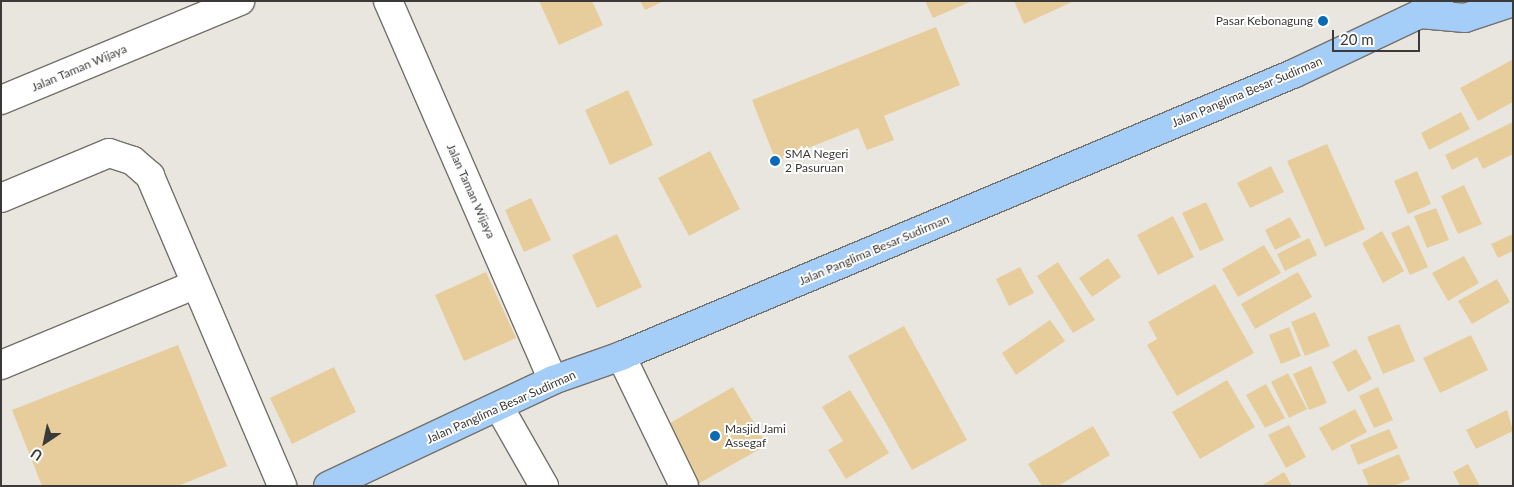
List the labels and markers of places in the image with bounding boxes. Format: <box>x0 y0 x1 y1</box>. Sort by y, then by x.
place label: Pasar Kebonagung <box>1216 14 1313 28</box>
marker: Pasar Kebonagung <box>1317 15 1329 27</box>
place label: SMA Negeri 2 Pasuruan <box>785 147 849 175</box>
marker: SMA Negeri 2 Pasuruan <box>769 155 781 167</box>
place label: Masjid Jami Assegaf <box>725 422 786 450</box>
marker: Masjid Jami Assegaf <box>709 430 721 442</box>

